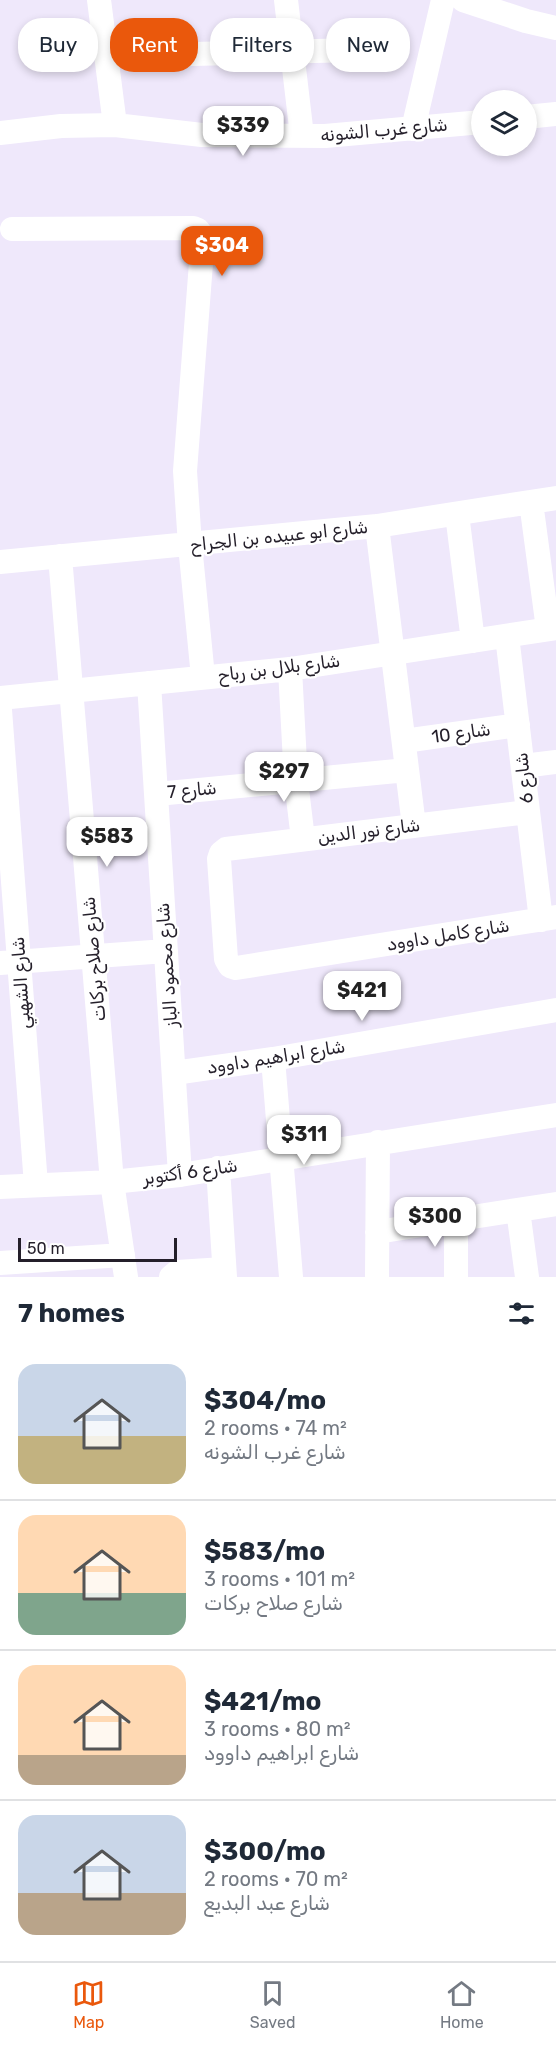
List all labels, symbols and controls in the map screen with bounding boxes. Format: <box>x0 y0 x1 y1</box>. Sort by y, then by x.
chip: Buy <box>18 18 98 72</box>
chip: Rent <box>110 18 198 72</box>
chip: Filters <box>210 18 314 72</box>
chip: New <box>326 18 410 72</box>
map controls <box>471 90 537 156</box>
button: layers <box>471 90 537 156</box>
pin: $339 <box>207 106 279 157</box>
text: $339 <box>217 113 269 137</box>
street label: شارع غرب الشونه <box>319 113 449 148</box>
pin: $304 <box>186 226 258 277</box>
text: $304 <box>195 233 249 257</box>
street label: شارع ابو عبيده بن الجراح <box>189 516 369 557</box>
street label: شارع بلال بن رباح <box>216 650 342 687</box>
street label: شارع 10 <box>430 718 492 749</box>
street label: شارع 6 <box>510 751 539 805</box>
pin: $297 <box>248 752 320 803</box>
text: $297 <box>259 759 309 783</box>
street label: شارع 7 <box>166 777 218 804</box>
street label: شارع نور الدين <box>317 814 422 849</box>
pin: $583 <box>71 817 143 868</box>
text: $583 <box>81 824 134 848</box>
street label: شارع صلاح بركات <box>78 896 111 1022</box>
street label: شارع محمود الباز <box>152 902 183 1029</box>
street label: شارع كامل داوود <box>385 914 511 957</box>
street label: شارع الشهبي <box>7 936 37 1030</box>
pin: $421 <box>326 971 398 1022</box>
text: $421 <box>337 978 387 1002</box>
street label: شارع ابراهيم داوود <box>205 1035 347 1080</box>
pin: $311 <box>268 1115 340 1166</box>
text: $311 <box>281 1122 327 1146</box>
street label: شارع 6 أكتوبر <box>140 1154 239 1191</box>
pin: $300 <box>399 1197 471 1248</box>
text: $300 <box>408 1204 462 1228</box>
scale bar <box>18 1235 177 1262</box>
text: 50 m <box>27 1239 65 1258</box>
icon: filters <box>505 1297 538 1330</box>
text: 7 homes <box>18 1298 125 1329</box>
text: $304/mo <box>204 1385 326 1416</box>
icon: home <box>66 1388 138 1460</box>
text: 2 rooms · 74 m² <box>204 1416 347 1440</box>
text: شارع غرب الشونه <box>204 1440 346 1464</box>
text: $583/mo <box>204 1536 325 1567</box>
icon: home <box>66 1539 138 1611</box>
text: 3 rooms · 101 m² <box>204 1567 355 1591</box>
text: شارع صلاح بركات <box>204 1591 343 1615</box>
text: $421/mo <box>204 1686 321 1717</box>
icon: home <box>66 1689 138 1761</box>
text: 3 rooms · 80 m² <box>204 1717 351 1741</box>
text: شارع ابراهيم داوود <box>204 1741 359 1765</box>
text: $300/mo <box>204 1836 326 1867</box>
icon: home <box>66 1839 138 1911</box>
text: 2 rooms · 70 m² <box>204 1867 348 1891</box>
text: شارع عبد البديع <box>204 1891 330 1915</box>
tab: Map <box>72 1977 105 2032</box>
tab: Saved <box>250 1977 295 2032</box>
tab: Home <box>440 1977 484 2032</box>

